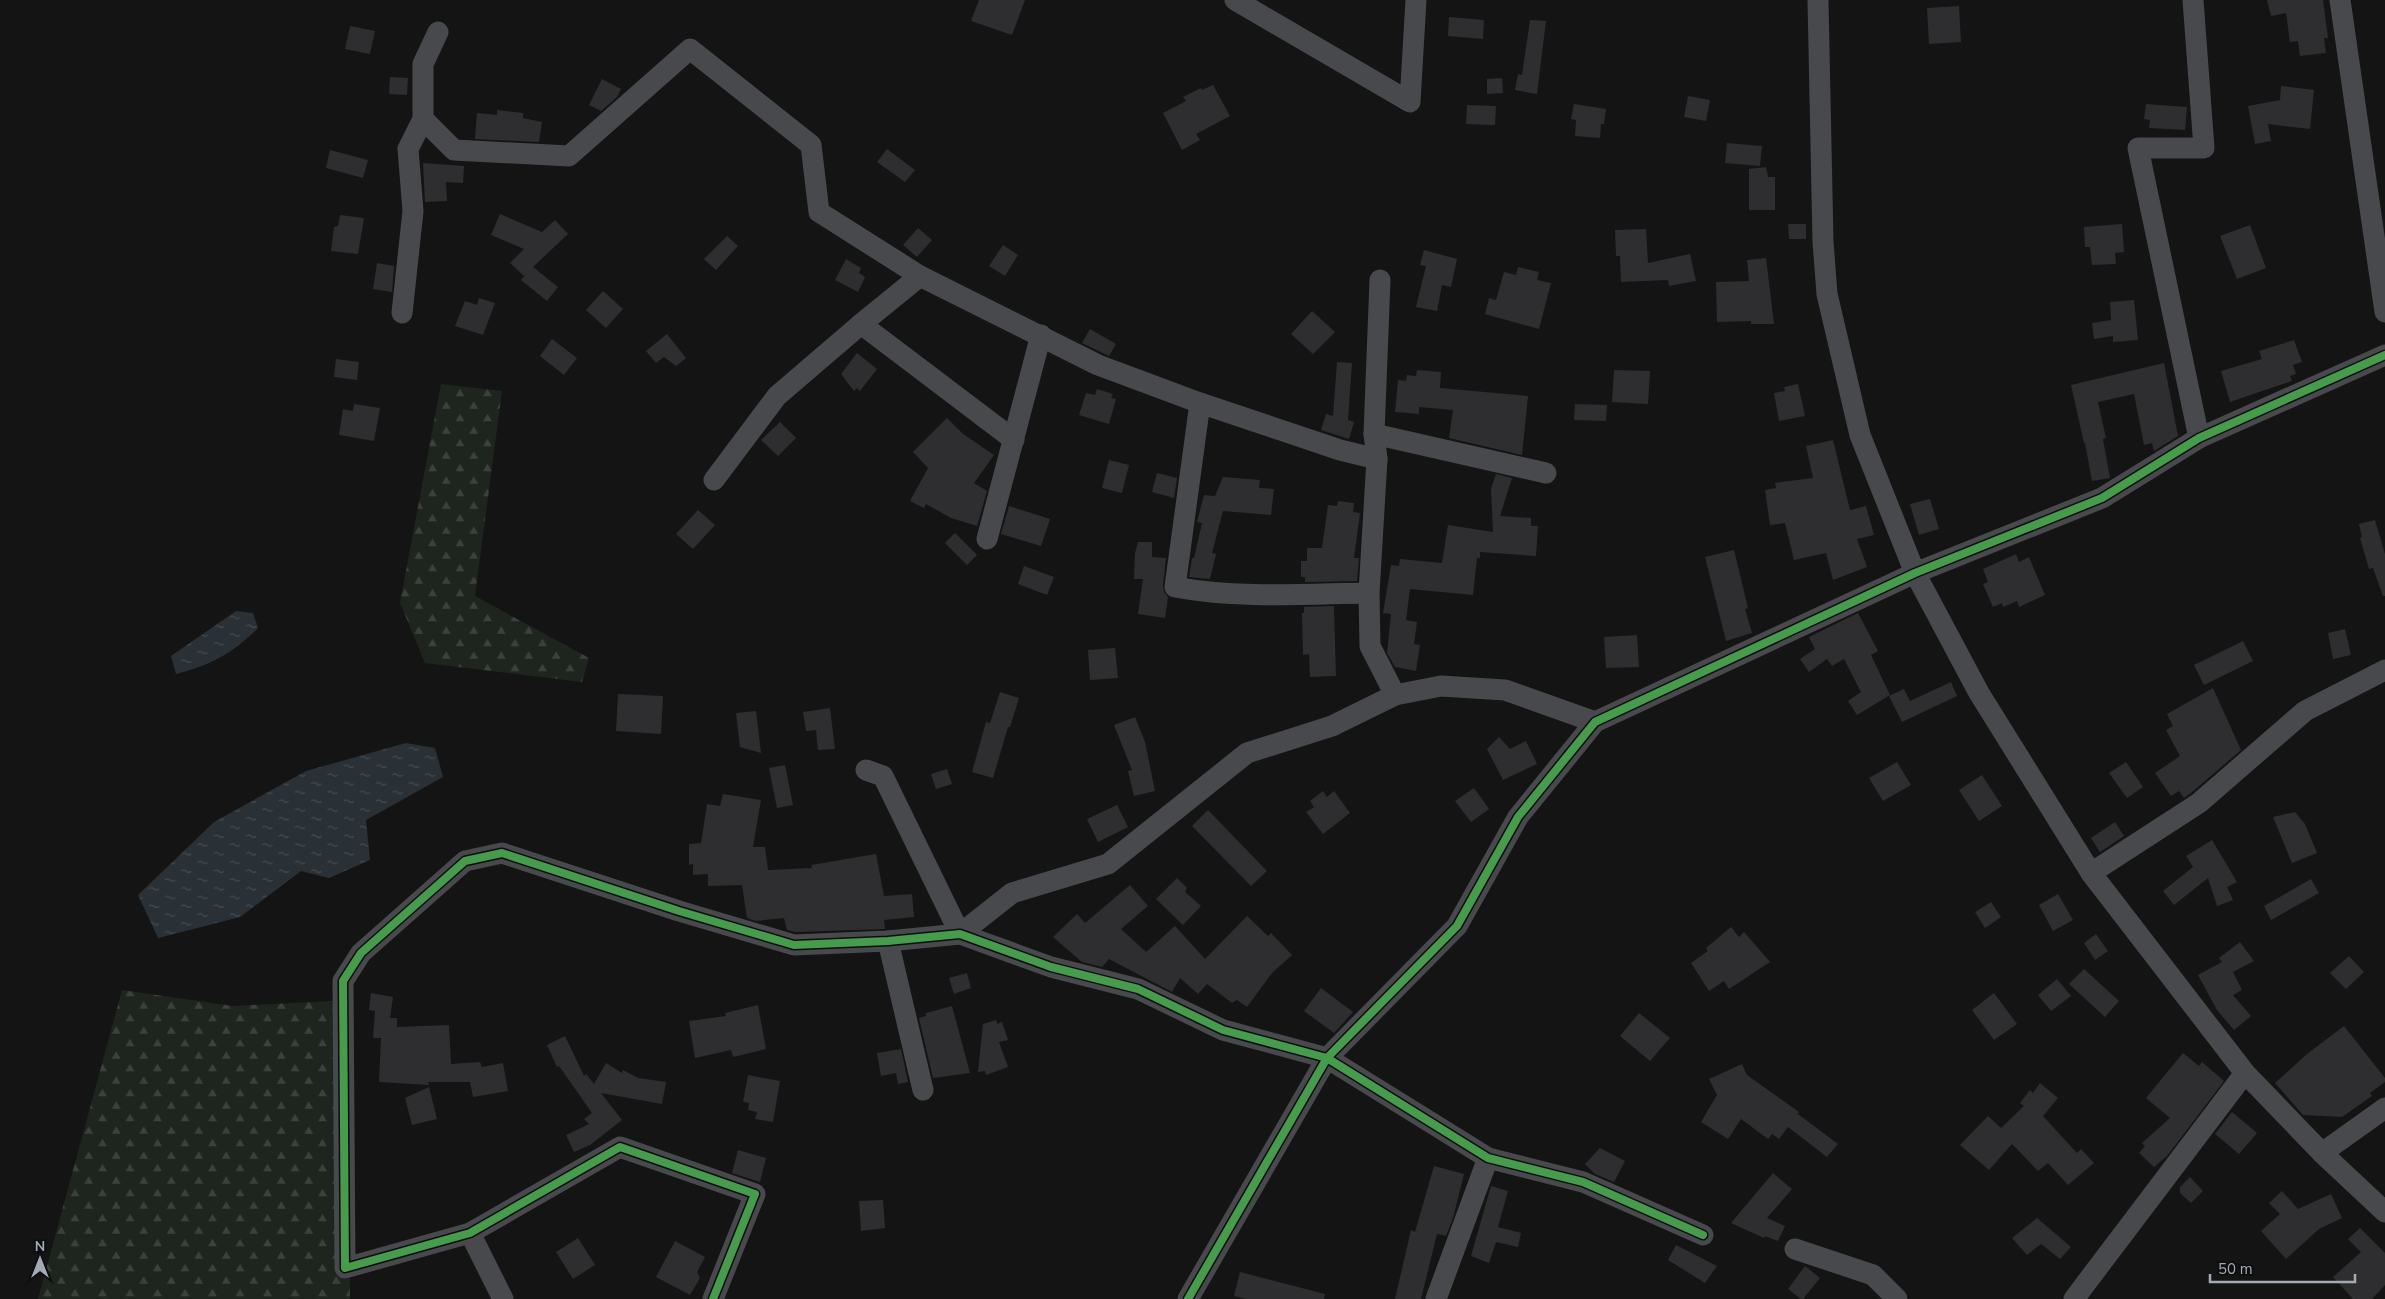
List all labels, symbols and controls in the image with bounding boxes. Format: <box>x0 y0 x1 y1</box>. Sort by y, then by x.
north arrow <box>15 1234 65 1284</box>
text: N <box>35 1237 45 1256</box>
scale bar <box>2210 1252 2355 1284</box>
text: 50 m <box>2218 1259 2253 1279</box>

